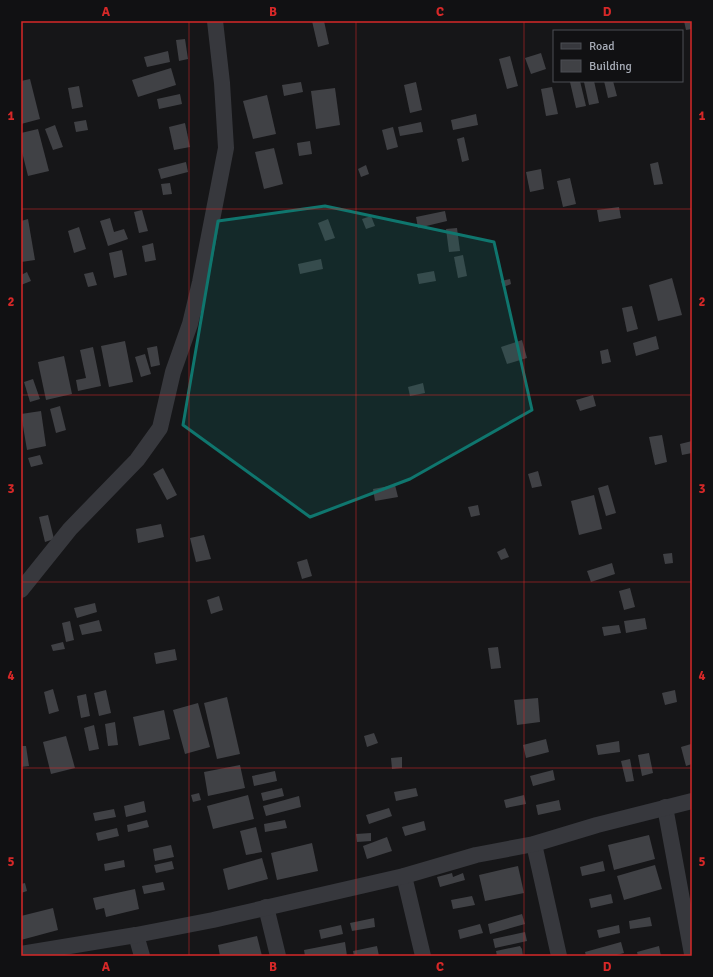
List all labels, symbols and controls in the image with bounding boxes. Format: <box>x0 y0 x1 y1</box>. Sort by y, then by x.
text: A <box>102 4 111 20</box>
text: B <box>269 4 277 20</box>
text: C <box>436 4 444 20</box>
text: D <box>603 4 612 20</box>
legend <box>553 30 683 82</box>
text: Road <box>589 39 615 54</box>
text: Building <box>589 59 632 74</box>
text: 1 <box>7 108 15 124</box>
text: 1 <box>698 108 706 124</box>
text: 2 <box>7 294 15 310</box>
text: 2 <box>698 294 706 310</box>
text: 3 <box>7 481 15 497</box>
text: 3 <box>698 481 706 497</box>
text: 4 <box>7 668 15 684</box>
text: 4 <box>698 668 706 684</box>
text: 5 <box>7 854 15 870</box>
text: 5 <box>698 854 706 870</box>
text: A <box>102 959 111 975</box>
text: B <box>269 959 277 975</box>
text: C <box>436 959 444 975</box>
text: D <box>603 959 612 975</box>

